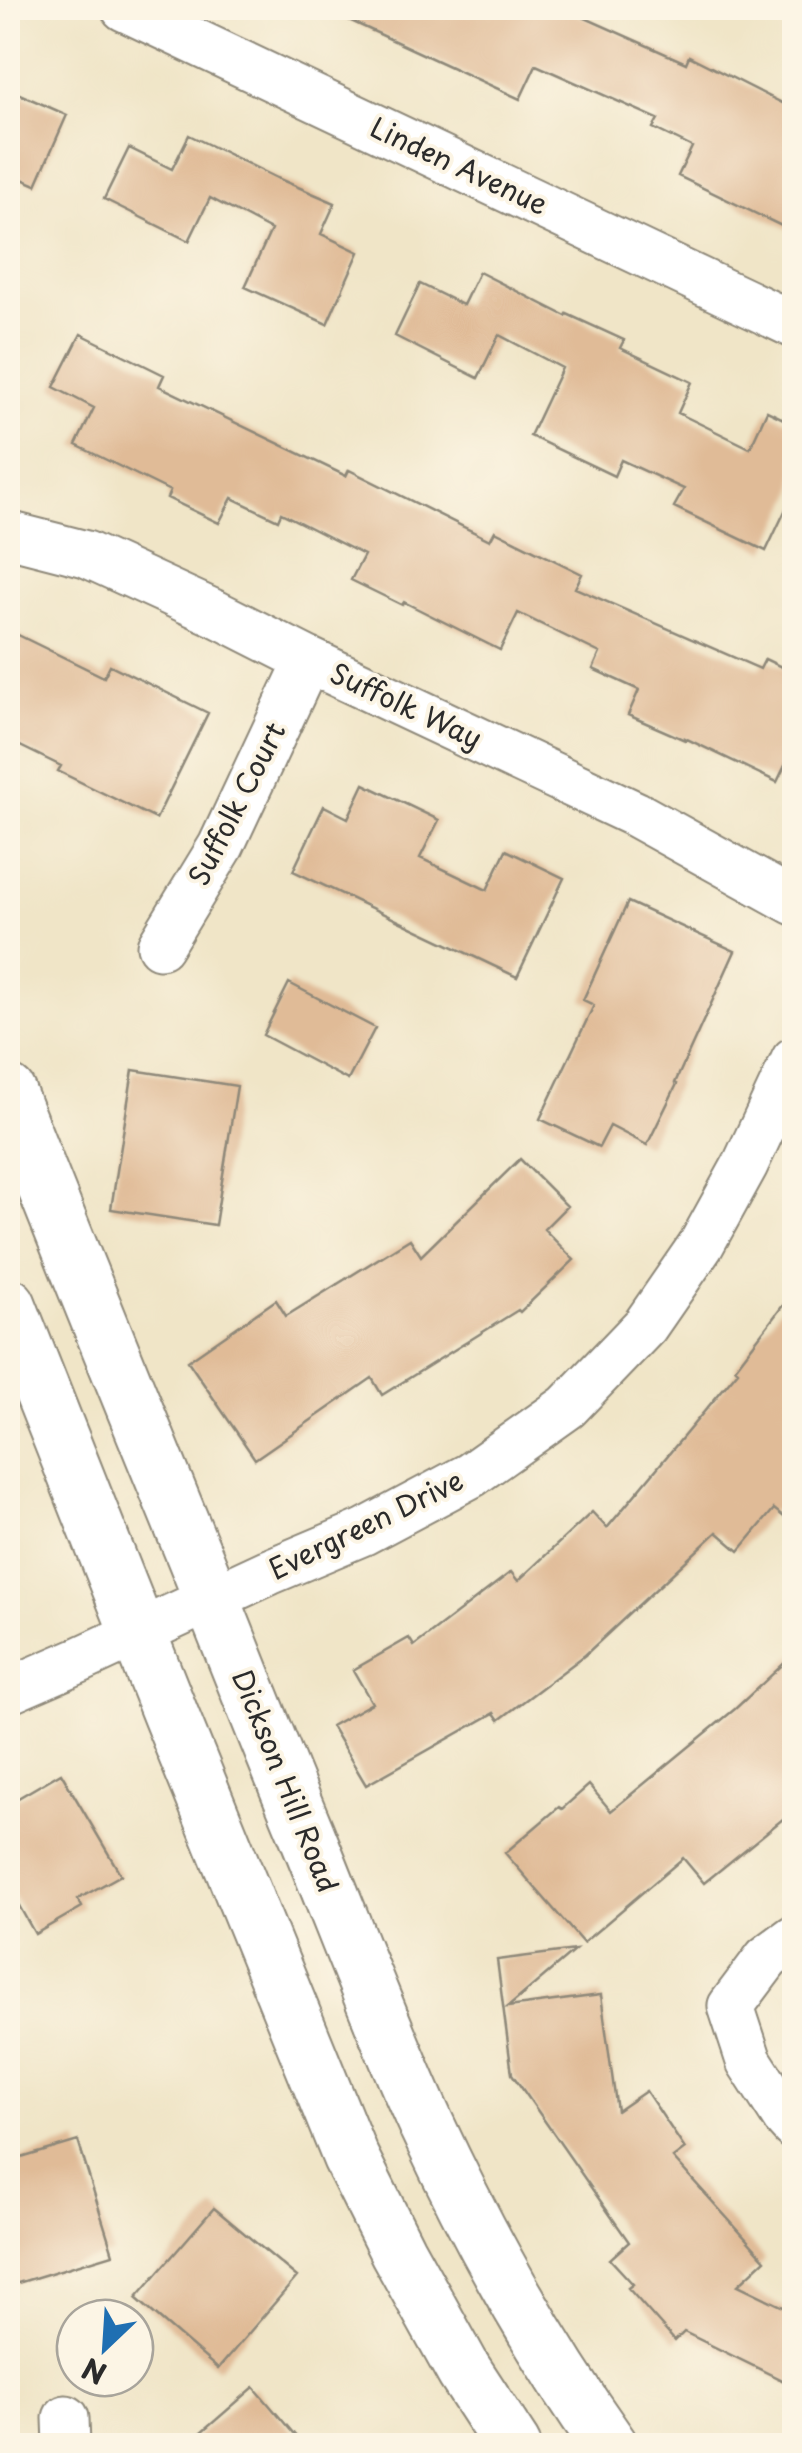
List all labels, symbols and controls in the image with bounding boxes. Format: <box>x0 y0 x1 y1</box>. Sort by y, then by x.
street label: Linden Avenue <box>364 105 555 225</box>
street label: Suffolk Way <box>323 651 490 759</box>
street label: Suffolk Court <box>176 714 295 892</box>
street label: Evergreen Drive <box>261 1458 470 1589</box>
street label: Dickson Hill Road <box>222 1663 351 1898</box>
north arrow <box>55 2298 155 2398</box>
text: N <box>75 2348 113 2396</box>

